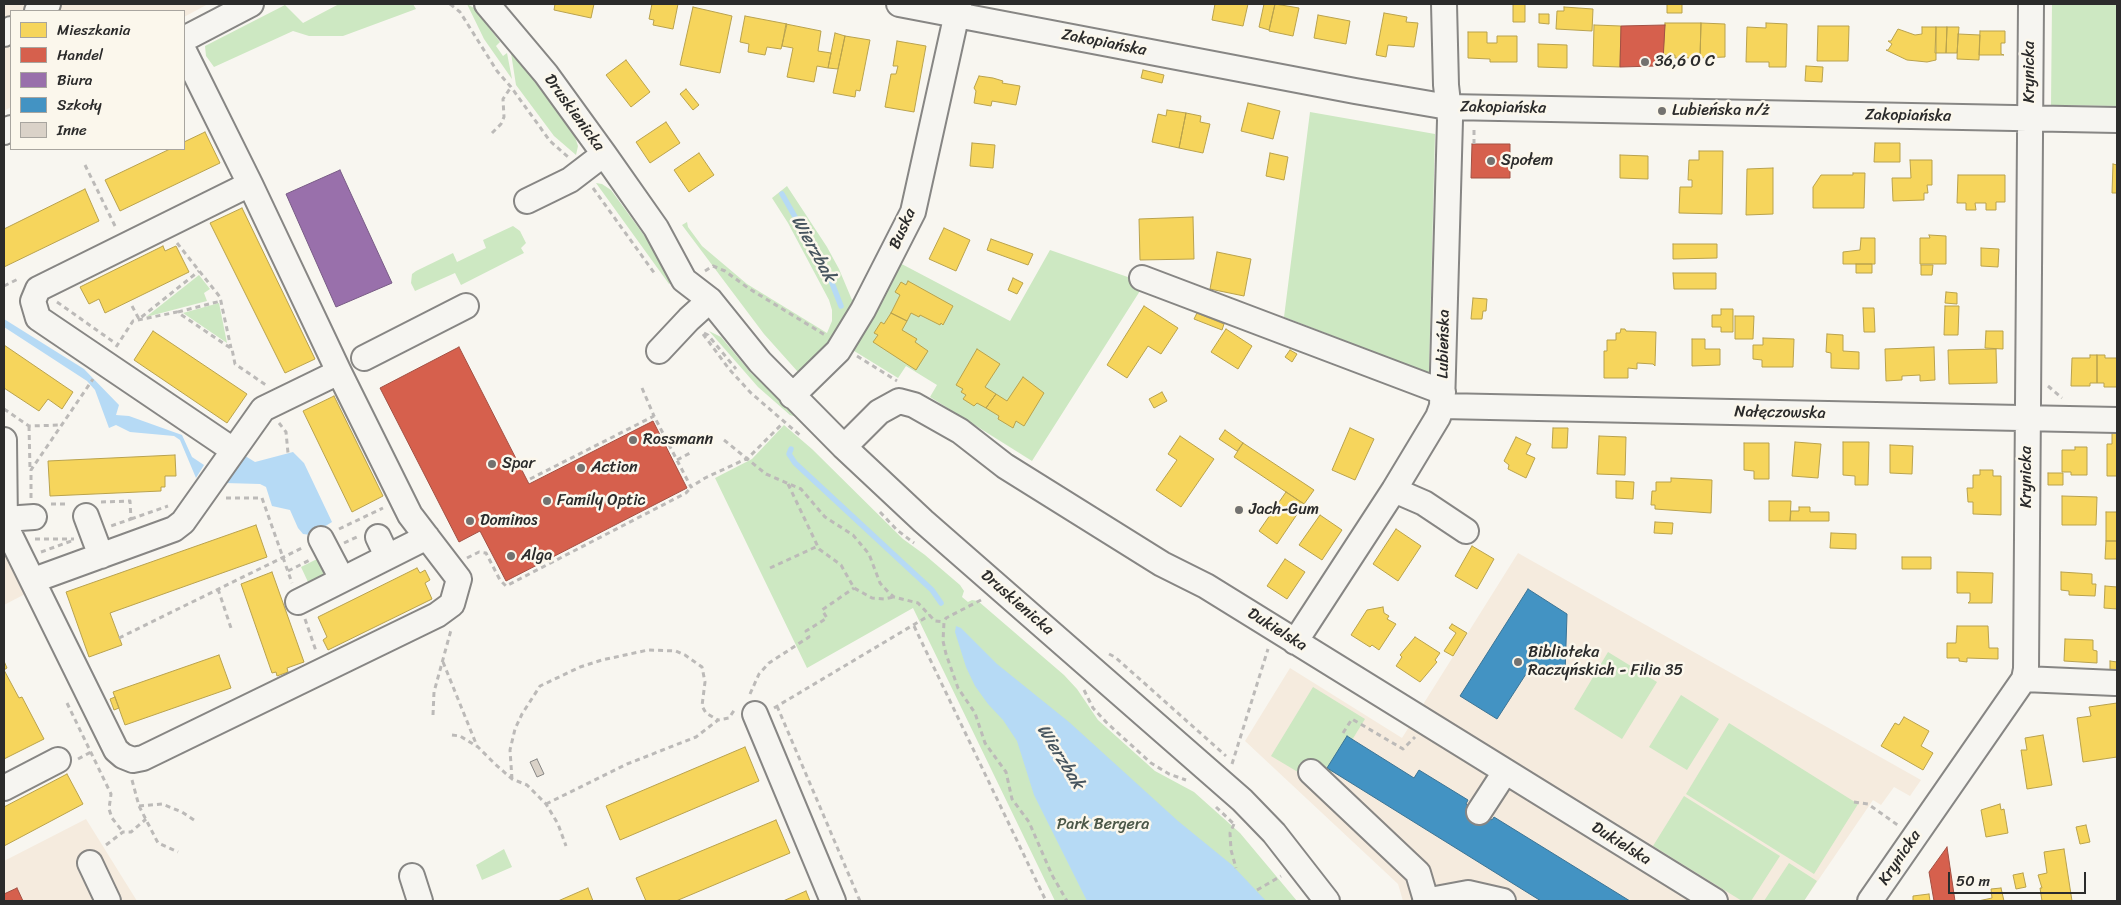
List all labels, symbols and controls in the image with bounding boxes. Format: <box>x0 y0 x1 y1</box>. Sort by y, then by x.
legend <box>10 10 185 150</box>
text: Mieszkania <box>57 17 130 43</box>
street label: Zakopiańska <box>1060 25 1148 61</box>
street label: Krynicka <box>2020 41 2040 103</box>
text: Handel <box>57 42 103 68</box>
place label: 36,6 O C <box>1655 52 1715 72</box>
marker: 36,6 O C <box>1639 56 1651 68</box>
text: Biura <box>57 67 92 93</box>
street label: Druskienicka <box>540 71 608 155</box>
text: Szkoły <box>57 92 102 118</box>
street label: Zakopiańska <box>1460 98 1546 118</box>
place label: Lubieńska n/ż <box>1672 101 1770 121</box>
marker: Lubieńska n/ż <box>1656 105 1668 117</box>
street label: Zakopiańska <box>1865 106 1951 126</box>
text: Inne <box>57 117 87 143</box>
place label: Społem <box>1501 151 1553 171</box>
marker: Społem <box>1485 155 1497 167</box>
street label: Buska <box>886 206 920 252</box>
water label: Wierzbak <box>786 212 840 286</box>
street label: Lubieńska <box>1434 309 1454 379</box>
street label: Nałęczowska <box>1734 403 1826 423</box>
place label: Rossmann <box>643 430 713 450</box>
marker: Rossmann <box>627 434 639 446</box>
street label: Krynicka <box>2017 446 2037 508</box>
place label: Spar <box>502 454 535 474</box>
marker: Spar <box>486 458 498 470</box>
place label: Action <box>591 458 638 478</box>
marker: Action <box>575 462 587 474</box>
place label: Family Optic <box>557 491 646 511</box>
marker: Family Optic <box>541 495 553 507</box>
place label: Jach-Gum <box>1249 500 1319 520</box>
marker: Jach-Gum <box>1233 504 1245 516</box>
place label: Dominos <box>480 511 538 531</box>
marker: Dominos <box>464 515 476 527</box>
place label: Alga <box>521 546 552 566</box>
marker: Alga <box>505 550 517 562</box>
street label: Druskienicka <box>977 566 1057 640</box>
street label: Dukielska <box>1244 604 1310 656</box>
place label: Biblioteka Raczyńskich - Filia 35 <box>1528 643 1683 681</box>
marker: Biblioteka Raczyńskich - Filia 35 <box>1512 656 1524 668</box>
water label: Wierzbak <box>1032 721 1088 793</box>
park label: Park Bergera <box>1057 815 1149 835</box>
street label: Dukielska <box>1588 818 1654 870</box>
street label: Krynicka <box>1875 827 1925 889</box>
scale bar <box>1951 862 2088 894</box>
text: 50 m <box>1956 868 1990 894</box>

